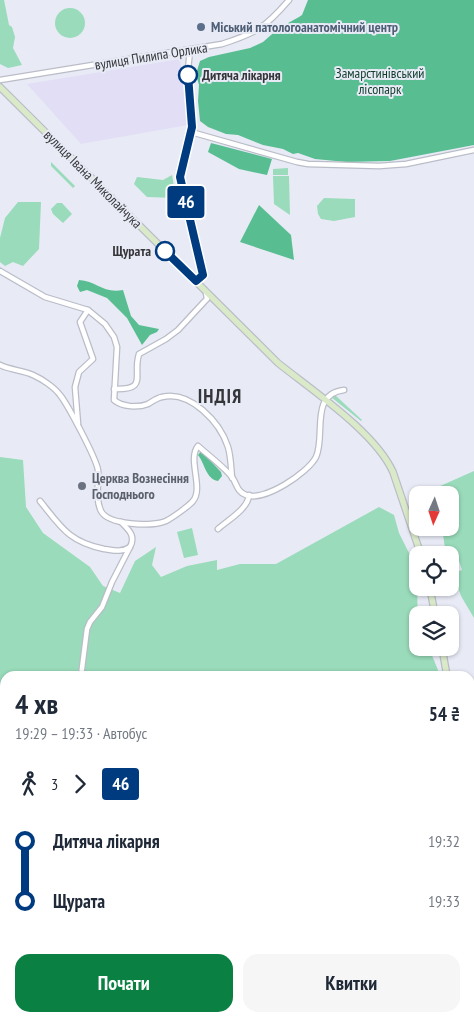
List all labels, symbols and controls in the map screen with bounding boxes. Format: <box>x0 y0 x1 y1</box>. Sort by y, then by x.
place label: Міський патологоанатомічний центр <box>211 18 398 36</box>
marker: Міський патологоанатомічний центр <box>195 21 207 33</box>
street label: вулиця Пилипа Орлика <box>93 38 209 74</box>
park label: Замарстинівський лісопарк <box>336 64 424 98</box>
marker: Дитяча лікарня <box>178 65 198 85</box>
place label: Дитяча лікарня <box>202 66 281 84</box>
street label: вулиця Івана Миколайчука <box>40 126 146 232</box>
line badge: 46 <box>164 186 208 218</box>
text: 46 <box>177 190 195 213</box>
marker: Щурата <box>155 241 175 261</box>
place label: Щурата <box>113 242 151 260</box>
district label: ІНДІЯ <box>198 384 242 408</box>
place label: Церква Вознесіння Господнього <box>92 469 189 503</box>
marker: Церква Вознесіння Господнього <box>76 480 88 492</box>
north arrow <box>409 486 459 536</box>
map controls <box>409 486 459 656</box>
button: locate <box>409 546 459 596</box>
button: layers <box>409 606 459 656</box>
text: 4 хв <box>15 685 58 722</box>
text: 54 ₴ <box>429 702 460 726</box>
text: 19:29 – 19:33 · Автобус <box>15 723 147 743</box>
icon: walk <box>15 770 43 798</box>
icon: forward <box>66 770 94 798</box>
text: 46 <box>112 772 129 795</box>
text: 3 <box>51 774 58 794</box>
text: Дитяча лікарня <box>53 829 160 853</box>
text: 19:32 <box>428 831 460 851</box>
text: Щурата <box>53 889 105 913</box>
text: 19:33 <box>428 891 460 911</box>
button: Почати <box>15 954 233 1012</box>
button: Квитки <box>243 954 460 1012</box>

